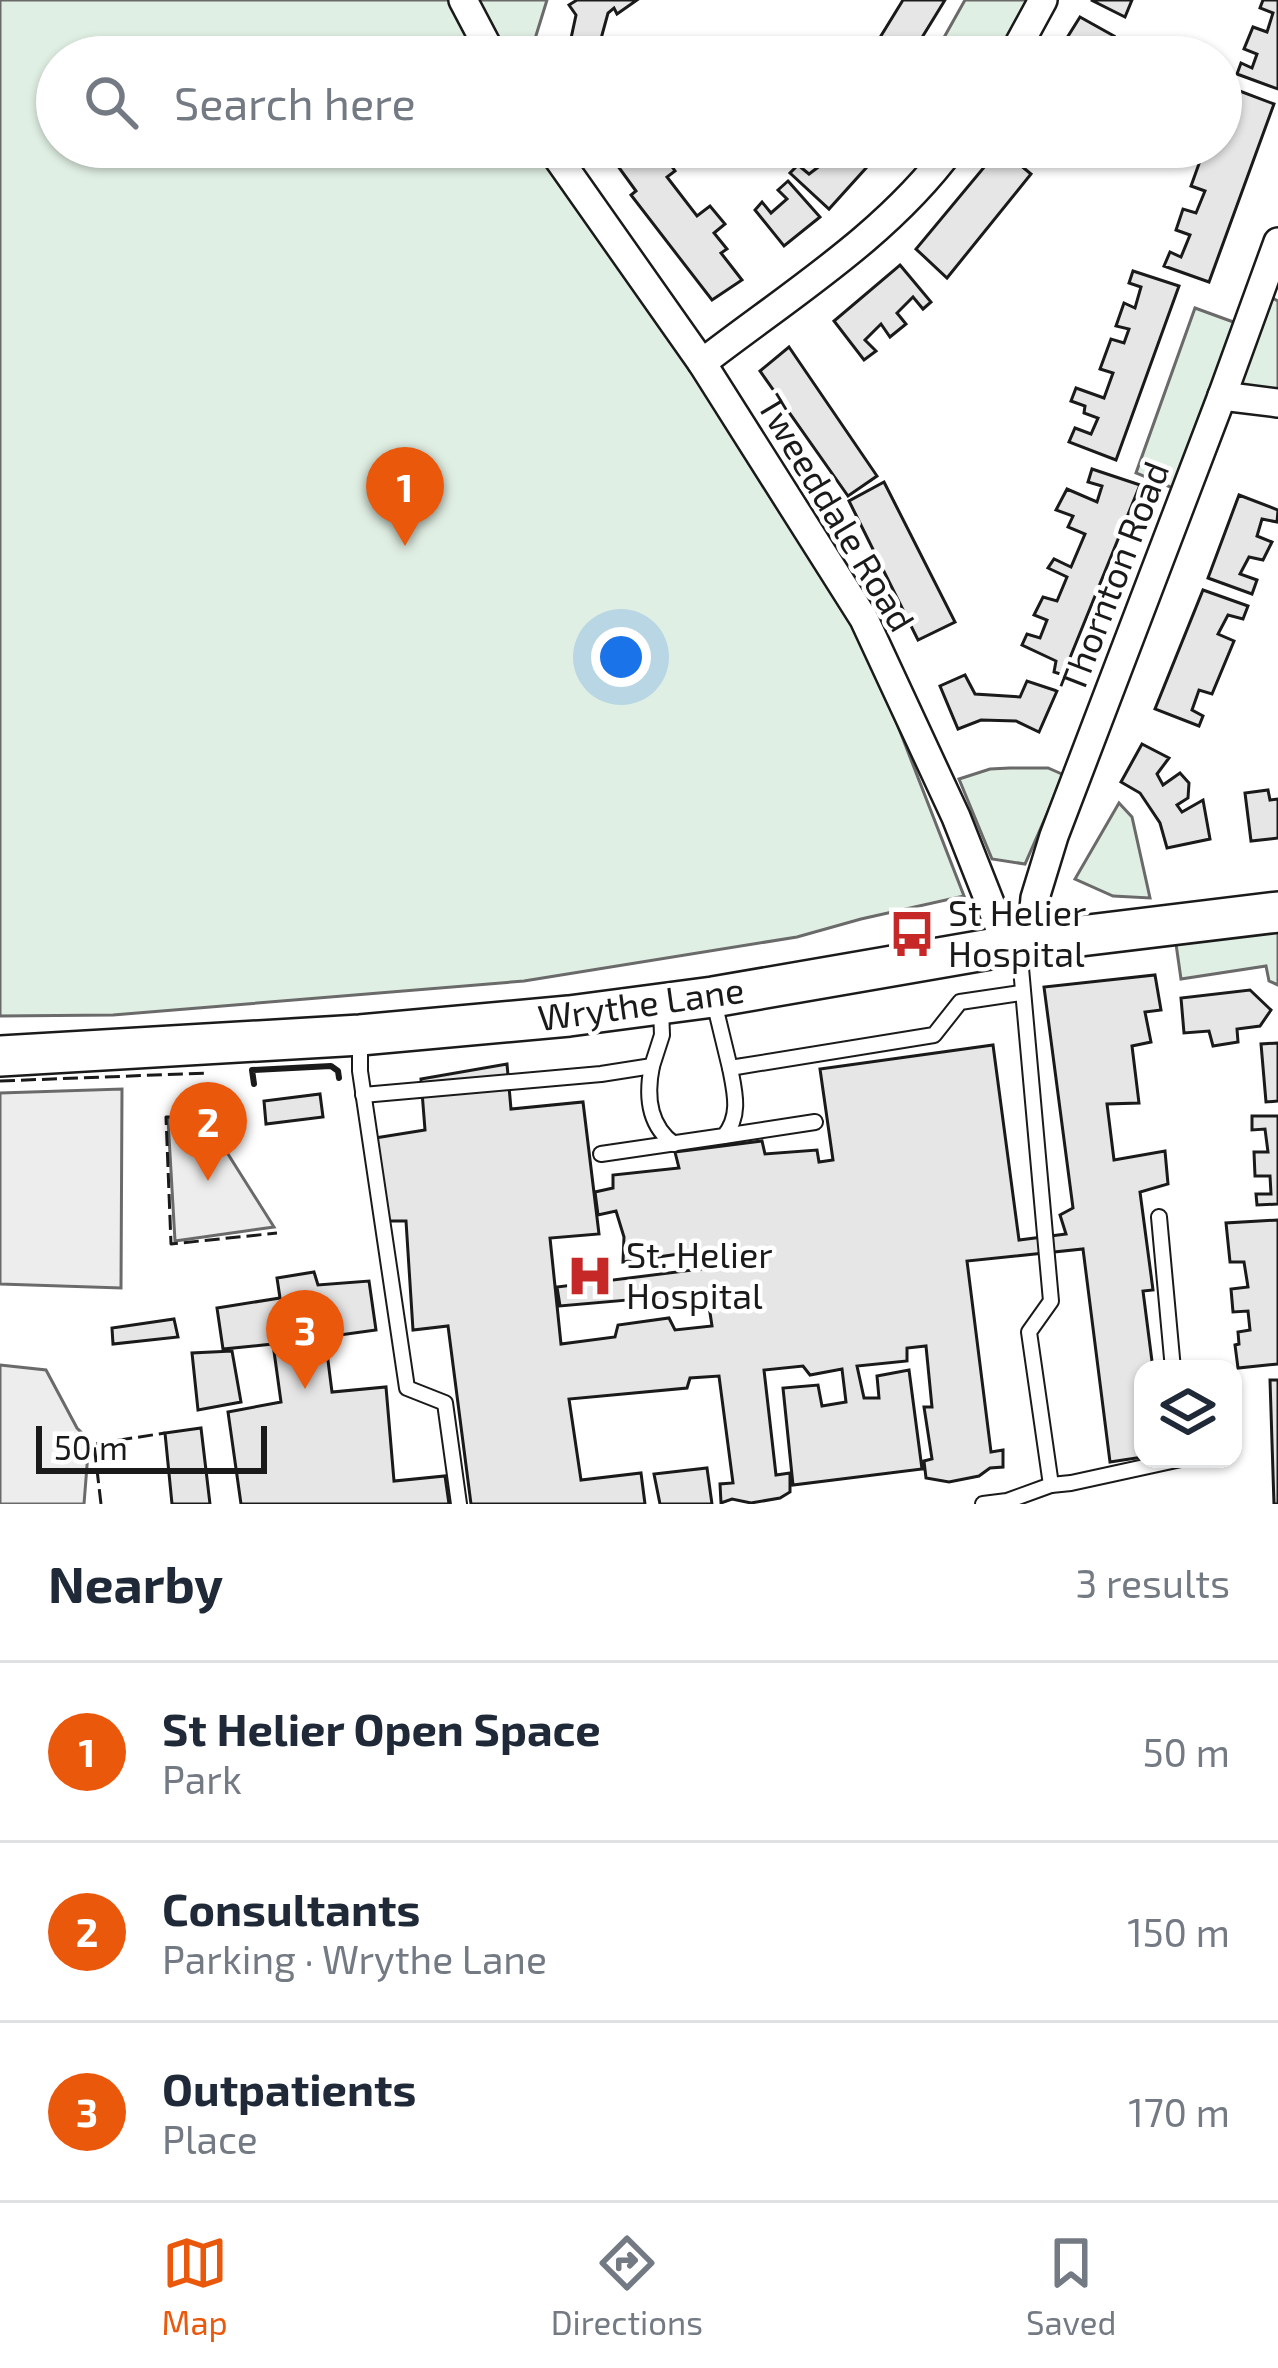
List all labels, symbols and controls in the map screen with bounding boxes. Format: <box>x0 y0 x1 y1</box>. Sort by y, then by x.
search box <box>36 36 1242 168</box>
icon: search <box>78 69 144 135</box>
text: Search here <box>174 75 416 129</box>
street label: Tweeddale Road <box>750 386 925 638</box>
pin: 1 <box>366 447 444 546</box>
street label: Thornton Road <box>1049 455 1176 698</box>
your location <box>591 627 651 687</box>
place label: St Helier Hospital <box>948 890 1087 974</box>
bus stop icon: St Helier Hospital <box>887 909 937 959</box>
street label: Wrythe Lane <box>535 967 747 1038</box>
pin: 2 <box>169 1082 247 1181</box>
place label: St. Helier Hospital <box>626 1232 773 1316</box>
hospital icon: St. Helier Hospital <box>565 1251 615 1301</box>
pin: 3 <box>266 1290 344 1389</box>
map controls <box>1134 1360 1242 1468</box>
button: layers <box>1134 1360 1242 1468</box>
scale bar <box>36 1420 267 1473</box>
text: 50 m <box>54 1427 128 1467</box>
text: Nearby <box>48 1552 223 1613</box>
text: 3 results <box>1076 1559 1230 1606</box>
text: St Helier Open Space <box>162 1701 601 1755</box>
text: 1 <box>79 1728 95 1775</box>
text: 50 m <box>1143 1728 1230 1775</box>
text: Park <box>162 1755 242 1802</box>
text: Consultants <box>162 1881 420 1935</box>
text: 2 <box>76 1908 98 1955</box>
text: 150 m <box>1127 1908 1230 1955</box>
text: Parking · Wrythe Lane <box>162 1935 547 1982</box>
text: Outpatients <box>162 2061 416 2115</box>
text: 3 <box>76 2088 98 2135</box>
text: 170 m <box>1128 2088 1230 2135</box>
text: Place <box>162 2115 258 2162</box>
tab: Map <box>162 2230 228 2342</box>
tab: Directions <box>551 2230 703 2342</box>
tab: Saved <box>1026 2230 1116 2342</box>

